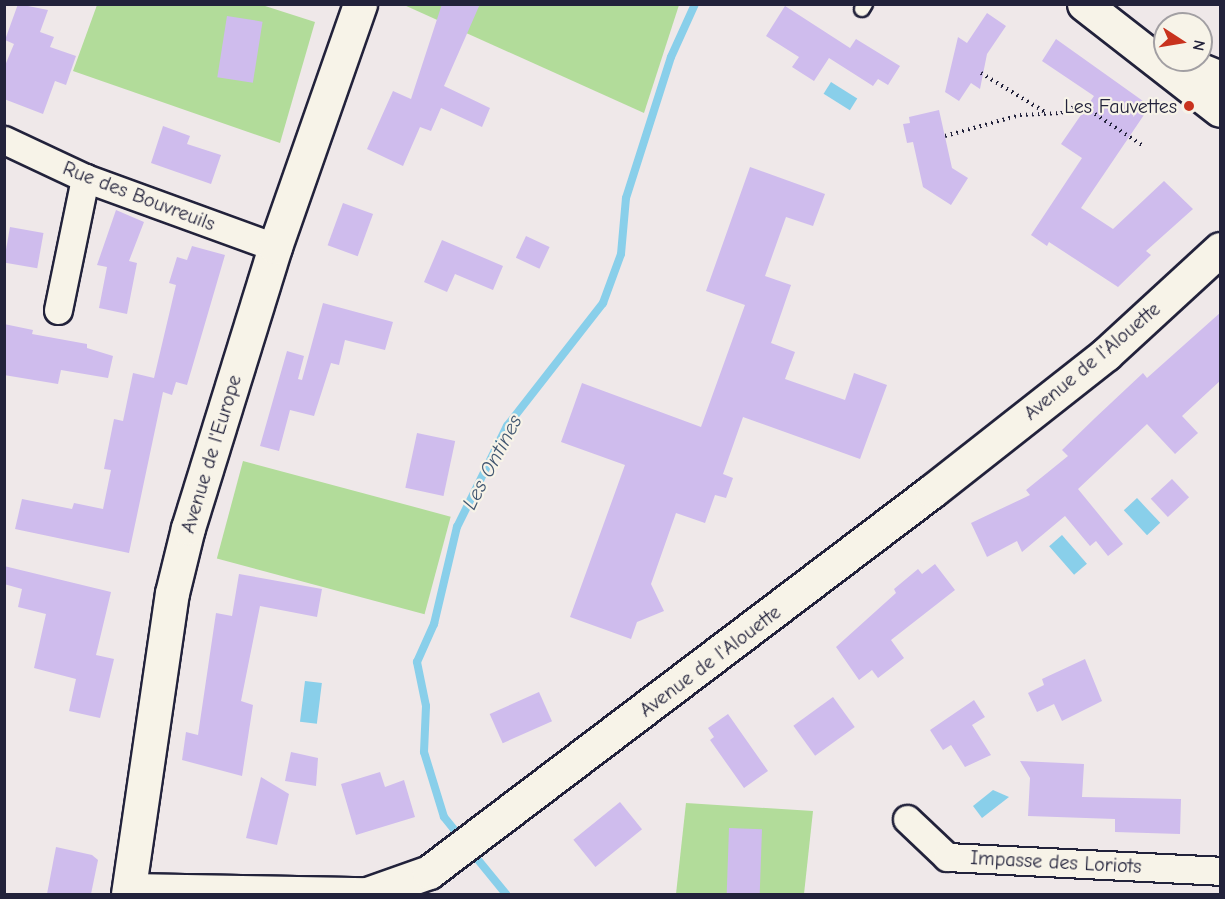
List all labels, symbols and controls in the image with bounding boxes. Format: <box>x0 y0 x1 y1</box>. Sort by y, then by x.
north arrow <box>1153 12 1213 72</box>
text: N <box>1189 38 1209 52</box>
place label: Les Fauvettes <box>1064 94 1177 118</box>
marker: Les Fauvettes <box>1182 99 1196 113</box>
street label: Rue des Bouvreuils <box>60 156 218 236</box>
street label: Avenue de l'Alouette <box>1019 297 1165 425</box>
street label: Avenue de l'Europe <box>176 372 246 536</box>
water label: Les Ontines <box>457 410 527 514</box>
street label: Avenue de l'Alouette <box>635 600 785 722</box>
street label: Impasse des Loriots <box>970 846 1142 878</box>

